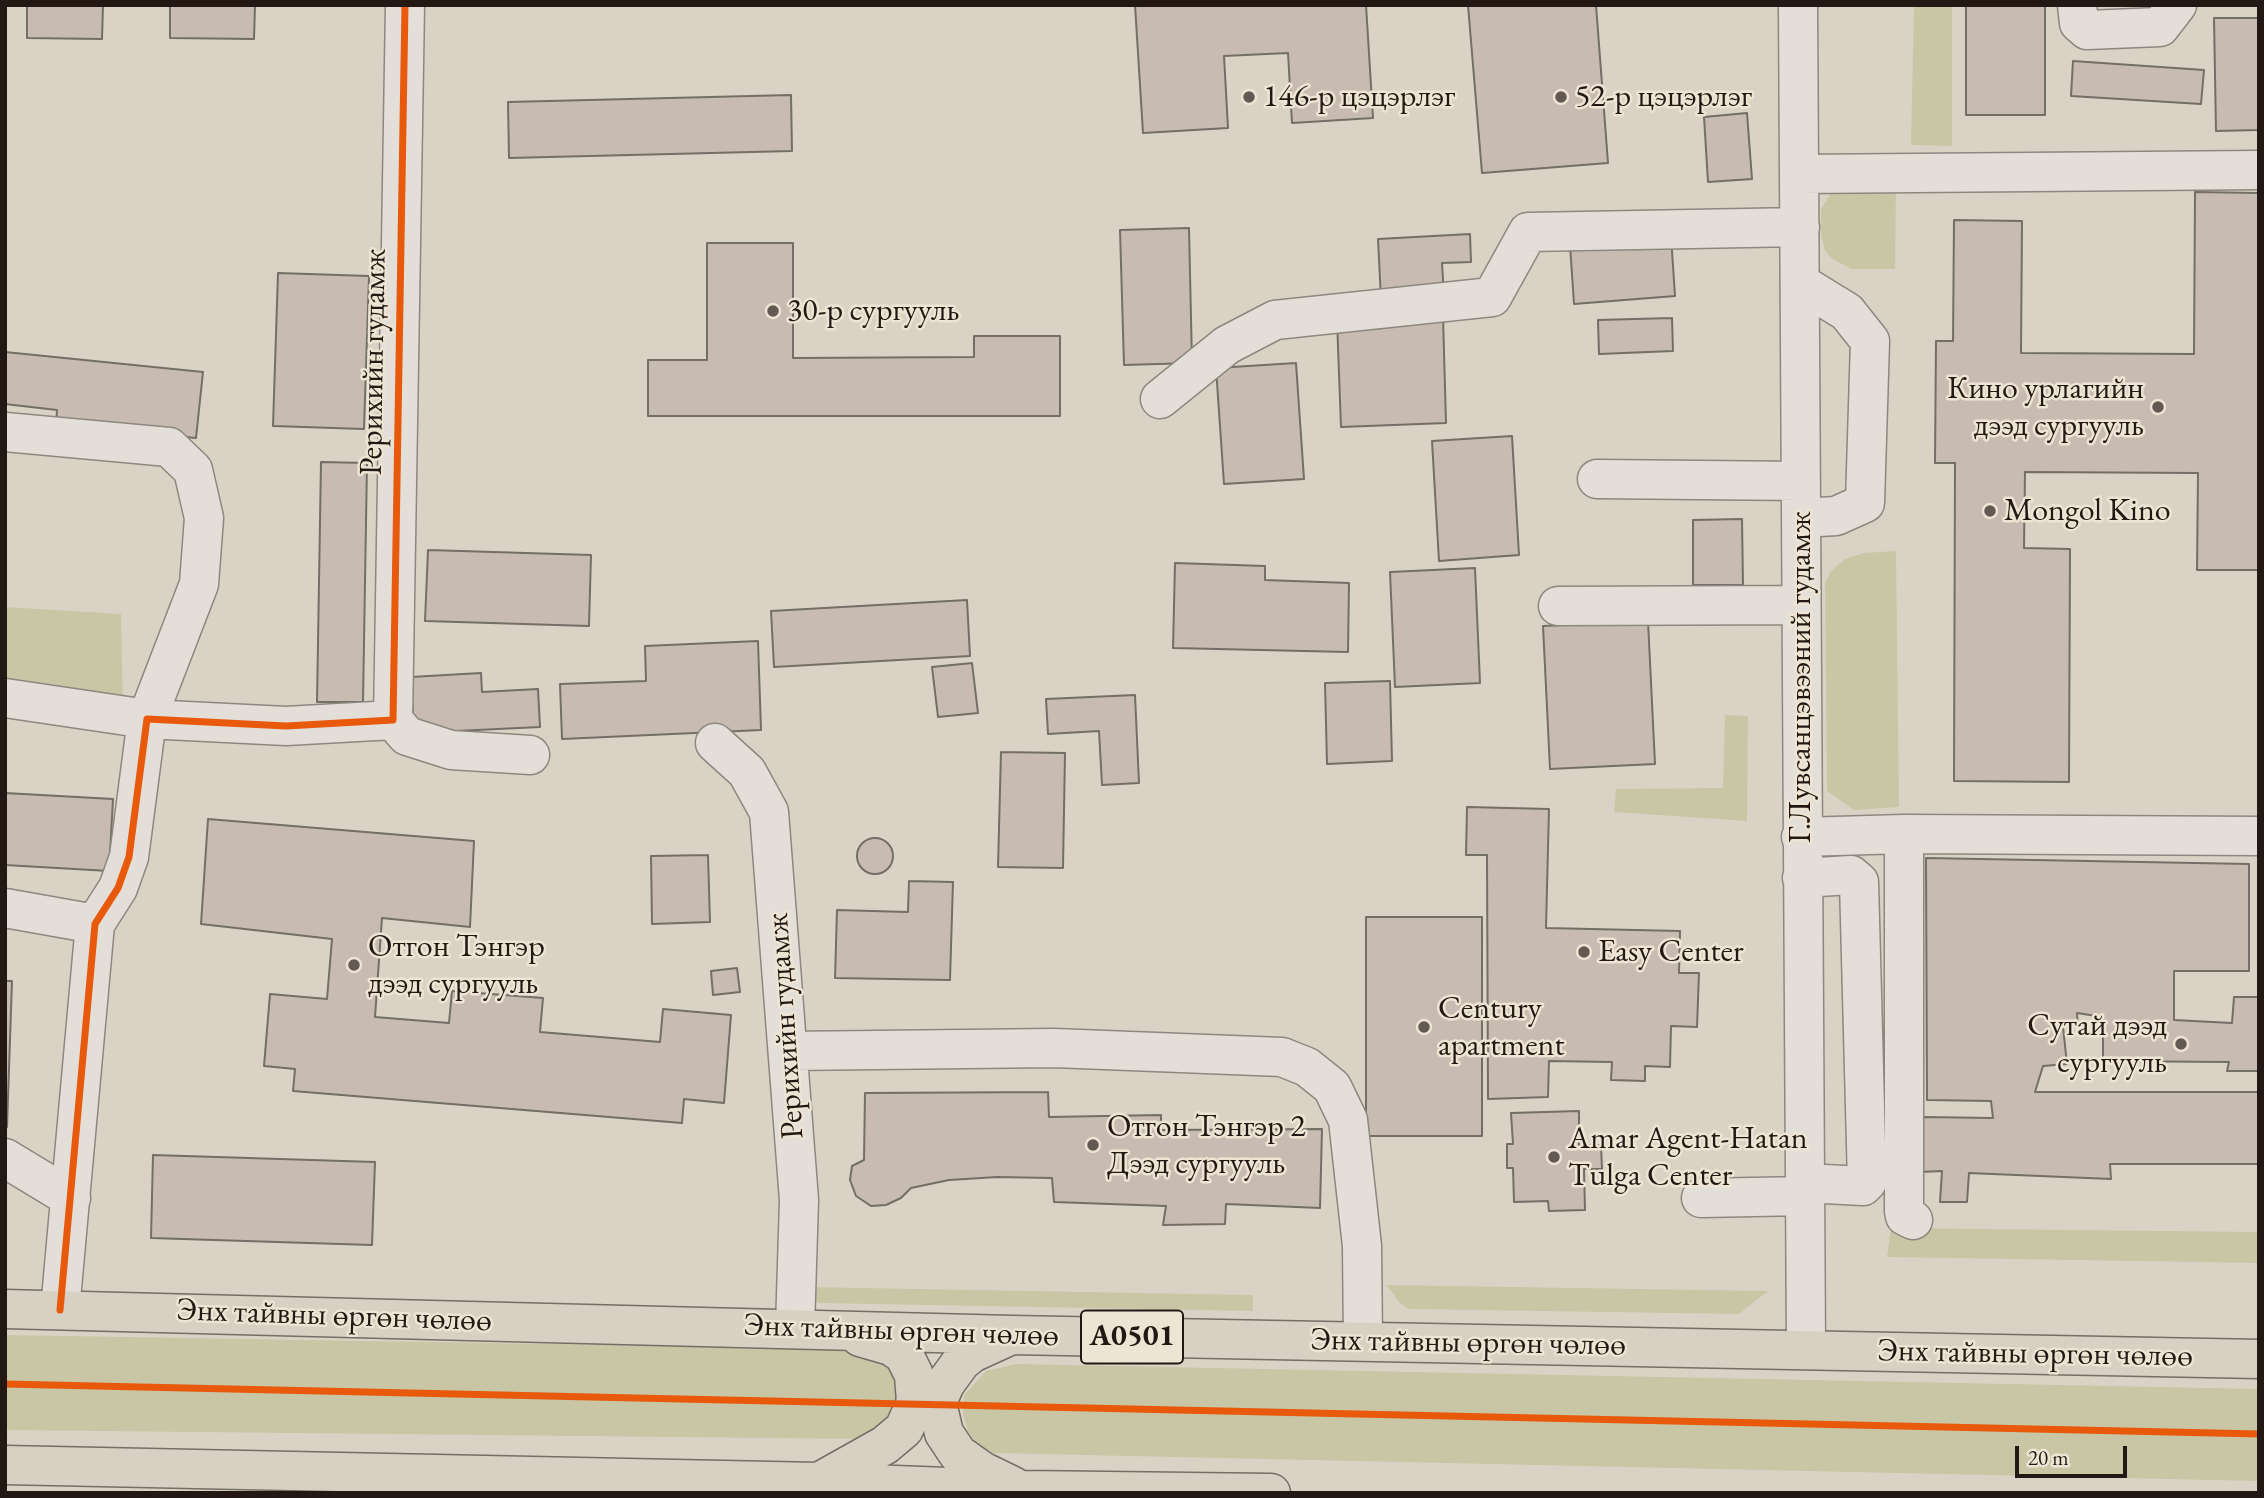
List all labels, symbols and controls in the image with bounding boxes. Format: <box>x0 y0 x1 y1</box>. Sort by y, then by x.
place label: 146-р цэцэрлэг <box>1263 78 1455 116</box>
place label: 52-р цэцэрлэг <box>1575 78 1752 116</box>
marker: 146-р цэцэрлэг <box>1241 89 1257 105</box>
marker: 52-р цэцэрлэг <box>1553 89 1569 105</box>
street label: Рерихийн гудамж <box>353 248 395 476</box>
place label: 30-р сургууль <box>787 292 959 330</box>
marker: 30-р сургууль <box>765 303 781 319</box>
place label: Кино урлагийн дээд сургууль <box>1947 370 2144 445</box>
marker: Кино урлагийн дээд сургууль <box>2150 399 2166 415</box>
place label: Mongol Kino <box>2004 492 2171 530</box>
marker: Mongol Kino <box>1982 503 1998 519</box>
street label: Г.Лувсанцэвээний гудамж <box>1782 511 1820 843</box>
street label: Рерихийн гудамж <box>759 911 813 1141</box>
place label: Отгон Тэнгэр дээд сургууль <box>368 928 545 1003</box>
place label: Easy Center <box>1598 933 1744 971</box>
marker: Easy Center <box>1576 944 1592 960</box>
marker: Отгон Тэнгэр дээд сургууль <box>346 957 362 973</box>
place label: Century apartment <box>1438 990 1565 1065</box>
place label: Сутай дээд сургууль <box>2027 1007 2167 1082</box>
marker: Century apartment <box>1416 1019 1432 1035</box>
marker: Сутай дээд сургууль <box>2173 1036 2189 1052</box>
place label: Отгон Тэнгэр 2 Дээд сургууль <box>1107 1108 1305 1183</box>
place label: Amar Agent-Hatan Tulga Center <box>1568 1120 1808 1195</box>
marker: Отгон Тэнгэр 2 Дээд сургууль <box>1085 1137 1101 1153</box>
marker: Amar Agent-Hatan Tulga Center <box>1546 1149 1562 1165</box>
street label: Энх тайвны өргөн чөлөө <box>176 1291 492 1341</box>
street label: Энх тайвны өргөн чөлөө <box>743 1306 1059 1356</box>
road number: A0501 <box>1081 1310 1183 1364</box>
street label: Энх тайвны өргөн чөлөө <box>1310 1321 1626 1365</box>
street label: Энх тайвны өргөн чөлөө <box>1877 1332 2193 1376</box>
scale bar <box>2019 1432 2131 1476</box>
text: 20 m <box>2028 1444 2069 1471</box>

